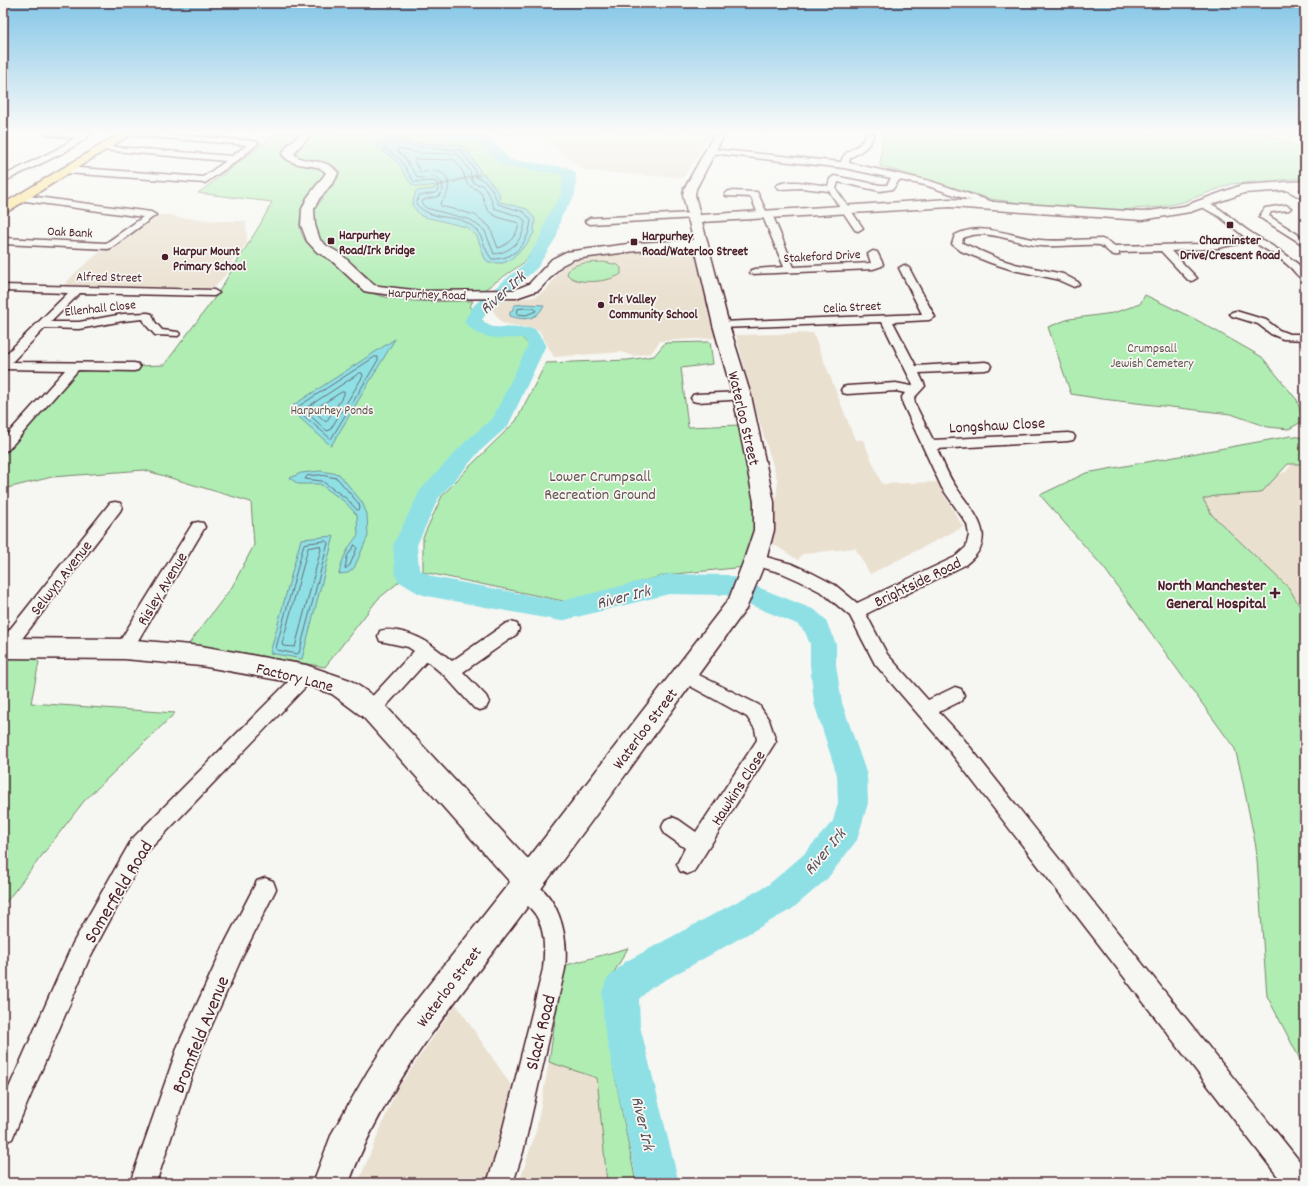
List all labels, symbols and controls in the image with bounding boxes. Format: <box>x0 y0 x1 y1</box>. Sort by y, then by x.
marker: Charminster Drive/Crescent Road <box>1225 220 1235 230</box>
street label: Oak Bank <box>47 223 93 244</box>
place label: Harpurhey Road/Irk Bridge <box>339 227 415 261</box>
place label: Harpurhey Road/Waterloo Street <box>642 228 748 262</box>
place label: Charminster Drive/Crescent Road <box>1180 232 1280 266</box>
marker: Harpurhey Road/Irk Bridge <box>326 236 336 246</box>
marker: Harpurhey Road/Waterloo Street <box>629 237 639 247</box>
place label: Harpur Mount Primary School <box>173 243 247 277</box>
street label: Stakeford Drive <box>783 246 861 269</box>
marker: Harpur Mount Primary School <box>160 252 170 262</box>
water label: River Irk <box>476 266 534 321</box>
street label: Alfred Street <box>76 268 142 289</box>
street label: Harpurhey Road <box>387 285 466 306</box>
place label: Irk Valley Community School <box>609 291 699 325</box>
street label: Ellenhall Close <box>64 296 137 323</box>
street label: Celia Street <box>823 297 882 320</box>
marker: Irk Valley Community School <box>596 300 606 310</box>
park label: Crumpsall Jewish Cemetery <box>1110 340 1194 374</box>
street label: Waterloo Street <box>721 369 765 468</box>
park label: Harpurhey Ponds <box>290 402 374 421</box>
street label: Longshaw Close <box>948 412 1046 440</box>
park label: Lower Crumpsall Recreation Ground <box>544 466 656 507</box>
street label: Selwyn Avenue <box>25 536 99 621</box>
street label: Risley Avenue <box>132 548 194 630</box>
street label: Brightside Road <box>871 552 966 614</box>
place label: North Manchester General Hospital <box>1157 575 1267 616</box>
water label: River Irk <box>594 580 655 617</box>
marker: North Manchester General Hospital <box>1269 587 1281 599</box>
street label: Factory Lane <box>253 658 335 699</box>
street label: Waterloo Street <box>608 684 684 775</box>
street label: Hawkins Close <box>706 746 772 831</box>
water label: River Irk <box>800 823 854 882</box>
street label: Somerfield Road <box>79 836 161 949</box>
street label: Waterloo Street <box>412 942 488 1033</box>
street label: Bromfield Avenue <box>166 973 238 1098</box>
street label: Slack Road <box>520 992 565 1074</box>
water label: River Irk <box>623 1094 659 1155</box>

